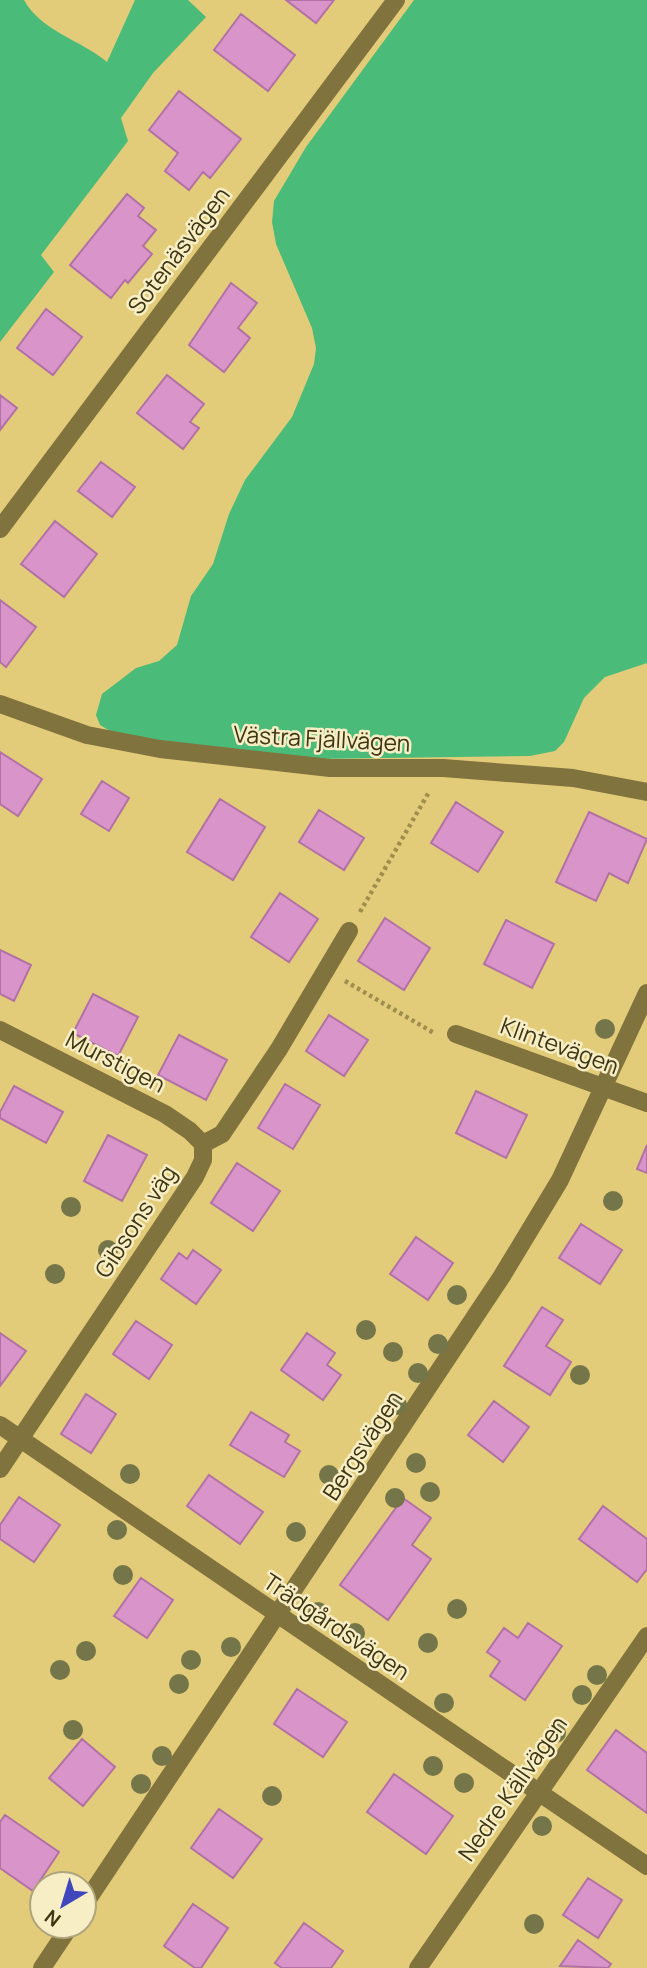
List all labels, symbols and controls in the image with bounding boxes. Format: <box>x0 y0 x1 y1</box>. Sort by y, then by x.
street label: Sotenäsvägen <box>120 180 236 320</box>
street label: Västra Fjällvägen <box>233 717 411 759</box>
street label: Klintevägen <box>496 1009 624 1081</box>
street label: Murstigen <box>61 1022 171 1100</box>
street label: Gibsons väg <box>87 1158 183 1284</box>
street label: Bergsvägen <box>315 1384 409 1506</box>
street label: Trädgårdsvägen <box>257 1565 417 1687</box>
street label: Nedre Källvägen <box>450 1709 574 1867</box>
north arrow <box>28 1870 98 1940</box>
text: N <box>39 1904 66 1933</box>

